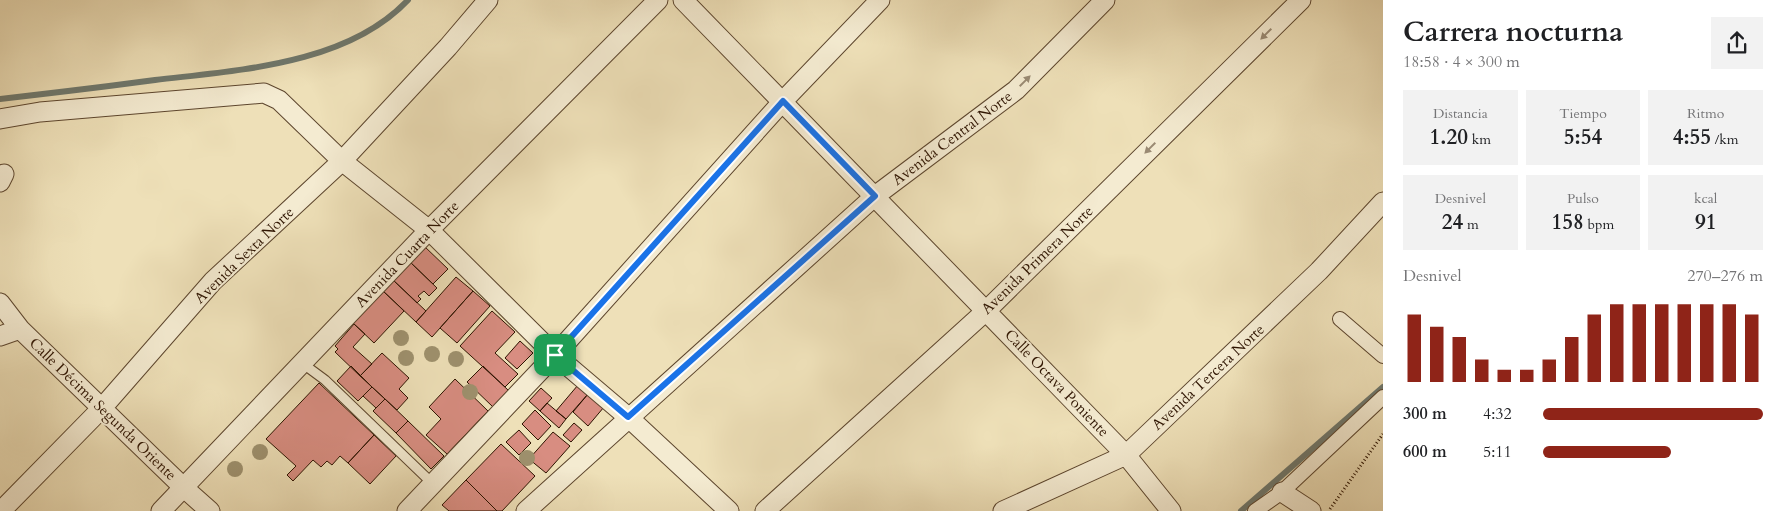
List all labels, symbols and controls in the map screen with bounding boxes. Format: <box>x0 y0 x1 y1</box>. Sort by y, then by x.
text: Carrera nocturna <box>1403 13 1623 51</box>
button: share <box>1711 17 1763 69</box>
one-way arrow <box>1260 28 1272 40</box>
text: 18:58 · 4 × 300 m <box>1403 51 1520 73</box>
one-way arrow <box>1019 76 1031 88</box>
street label: Avenida Central Norte <box>888 86 1016 190</box>
text: Distancia <box>1433 104 1488 123</box>
text: Tiempo <box>1559 104 1607 123</box>
text: Ritmo <box>1687 104 1724 123</box>
text: 1.20 <box>1430 123 1468 152</box>
text: 5:54 <box>1564 123 1602 152</box>
text: 4:55 <box>1673 123 1711 152</box>
text: km <box>1468 130 1491 149</box>
text: /km <box>1711 130 1739 149</box>
one-way arrow <box>1145 142 1157 154</box>
text: Desnivel <box>1435 189 1486 208</box>
text: Pulso <box>1567 189 1599 208</box>
text: kcal <box>1694 189 1717 208</box>
street label: Avenida Cuarta Norte <box>351 196 463 312</box>
street label: Avenida Primera Norte <box>977 201 1097 319</box>
street label: Avenida Sexta Norte <box>190 202 298 308</box>
text: 24 <box>1442 208 1463 237</box>
text: 158 <box>1552 208 1584 237</box>
text: 91 <box>1695 208 1716 237</box>
text: m <box>1463 215 1479 234</box>
text: bpm <box>1584 215 1614 234</box>
text: Desnivel <box>1403 265 1462 287</box>
text: 270–276 m <box>1687 265 1763 287</box>
street label: Avenida Tercera Norte <box>1147 319 1269 434</box>
street label: Calle Octava Poniente <box>1000 325 1114 441</box>
street label: Calle Décima Segunda Oriente <box>25 333 181 485</box>
pin <box>534 334 576 376</box>
icon: arrive <box>541 341 569 369</box>
text: 300 m <box>1403 403 1447 425</box>
text: 4:32 <box>1483 403 1512 425</box>
text: 600 m <box>1403 441 1447 463</box>
text: 5:11 <box>1483 441 1512 463</box>

